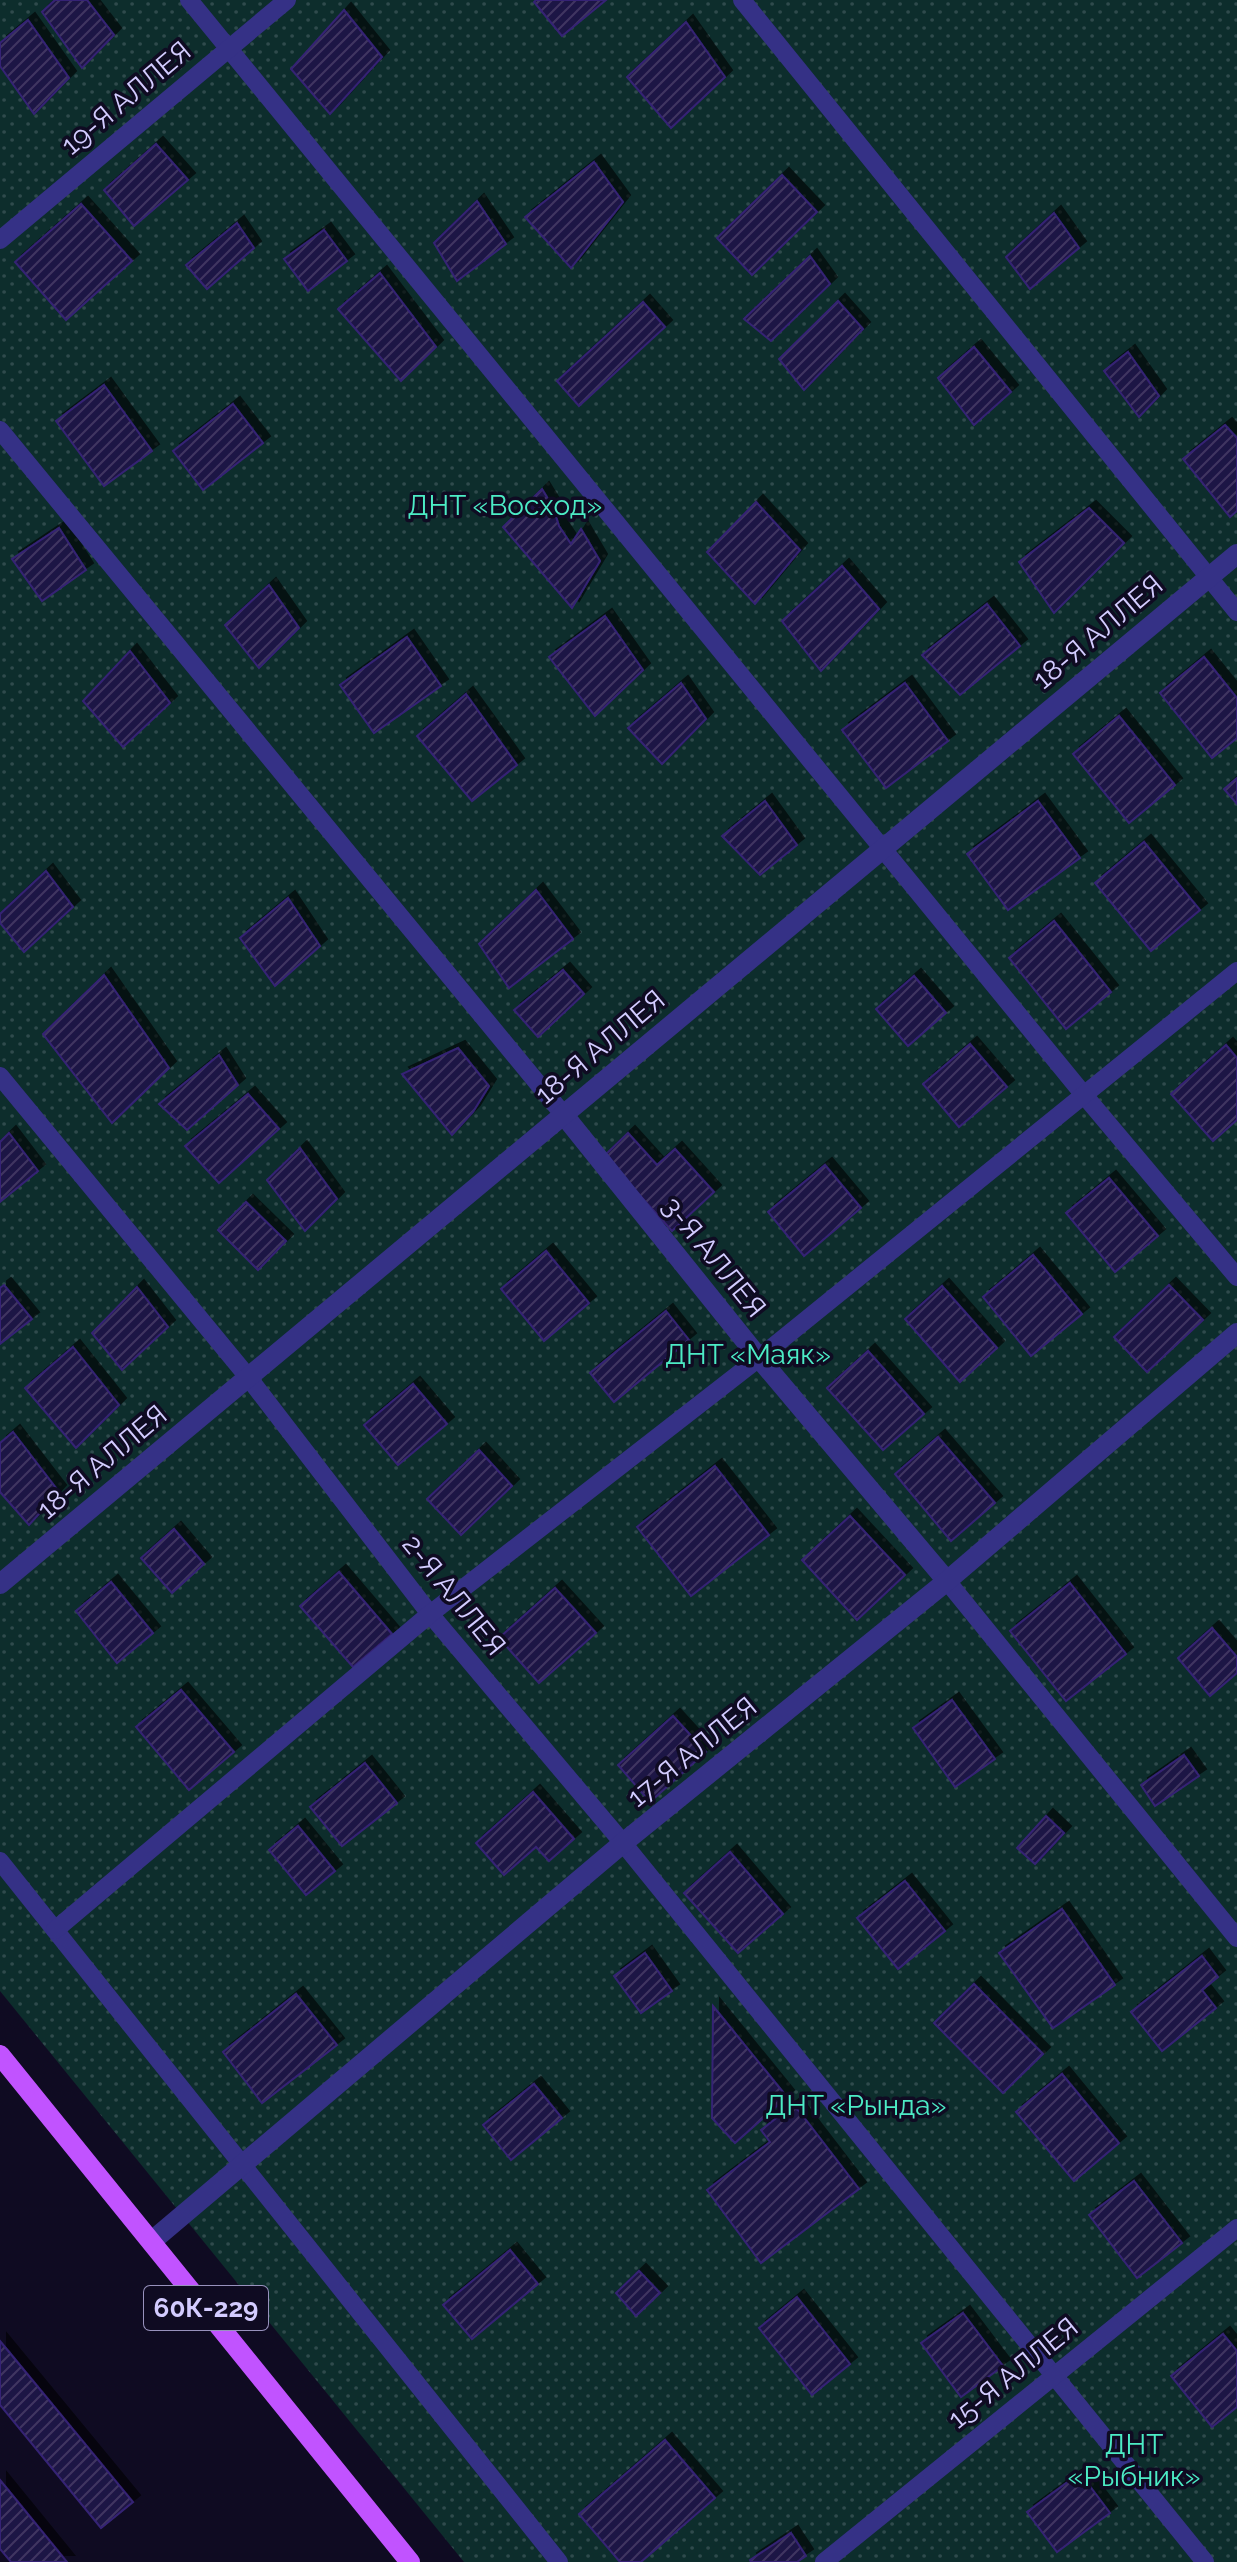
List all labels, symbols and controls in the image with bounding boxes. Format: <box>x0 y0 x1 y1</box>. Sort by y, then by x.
street label: 19-Я АЛЛЕЯ <box>55 34 197 162</box>
park label: ДНТ «Восход» <box>408 489 602 522</box>
street label: 18-Я АЛЛЕЯ <box>1026 568 1170 696</box>
street label: 18-Я АЛЛЕЯ <box>528 983 672 1111</box>
street label: 3-Я АЛЛЕЯ <box>655 1190 773 1324</box>
park label: ДНТ «Маяк» <box>665 1338 831 1371</box>
street label: 18-Я АЛЛЕЯ <box>30 1398 174 1526</box>
street label: 2-Я АЛЛЕЯ <box>396 1528 512 1662</box>
street label: 17-Я АЛЛЕЯ <box>621 1690 763 1814</box>
park label: ДНТ «Рында» <box>765 2089 947 2122</box>
road number: 60К-229 <box>144 2286 268 2330</box>
street label: 15-Я АЛЛЕЯ <box>941 2311 1085 2435</box>
park label: ДНТ «Рыбник» <box>1067 2428 1201 2493</box>

